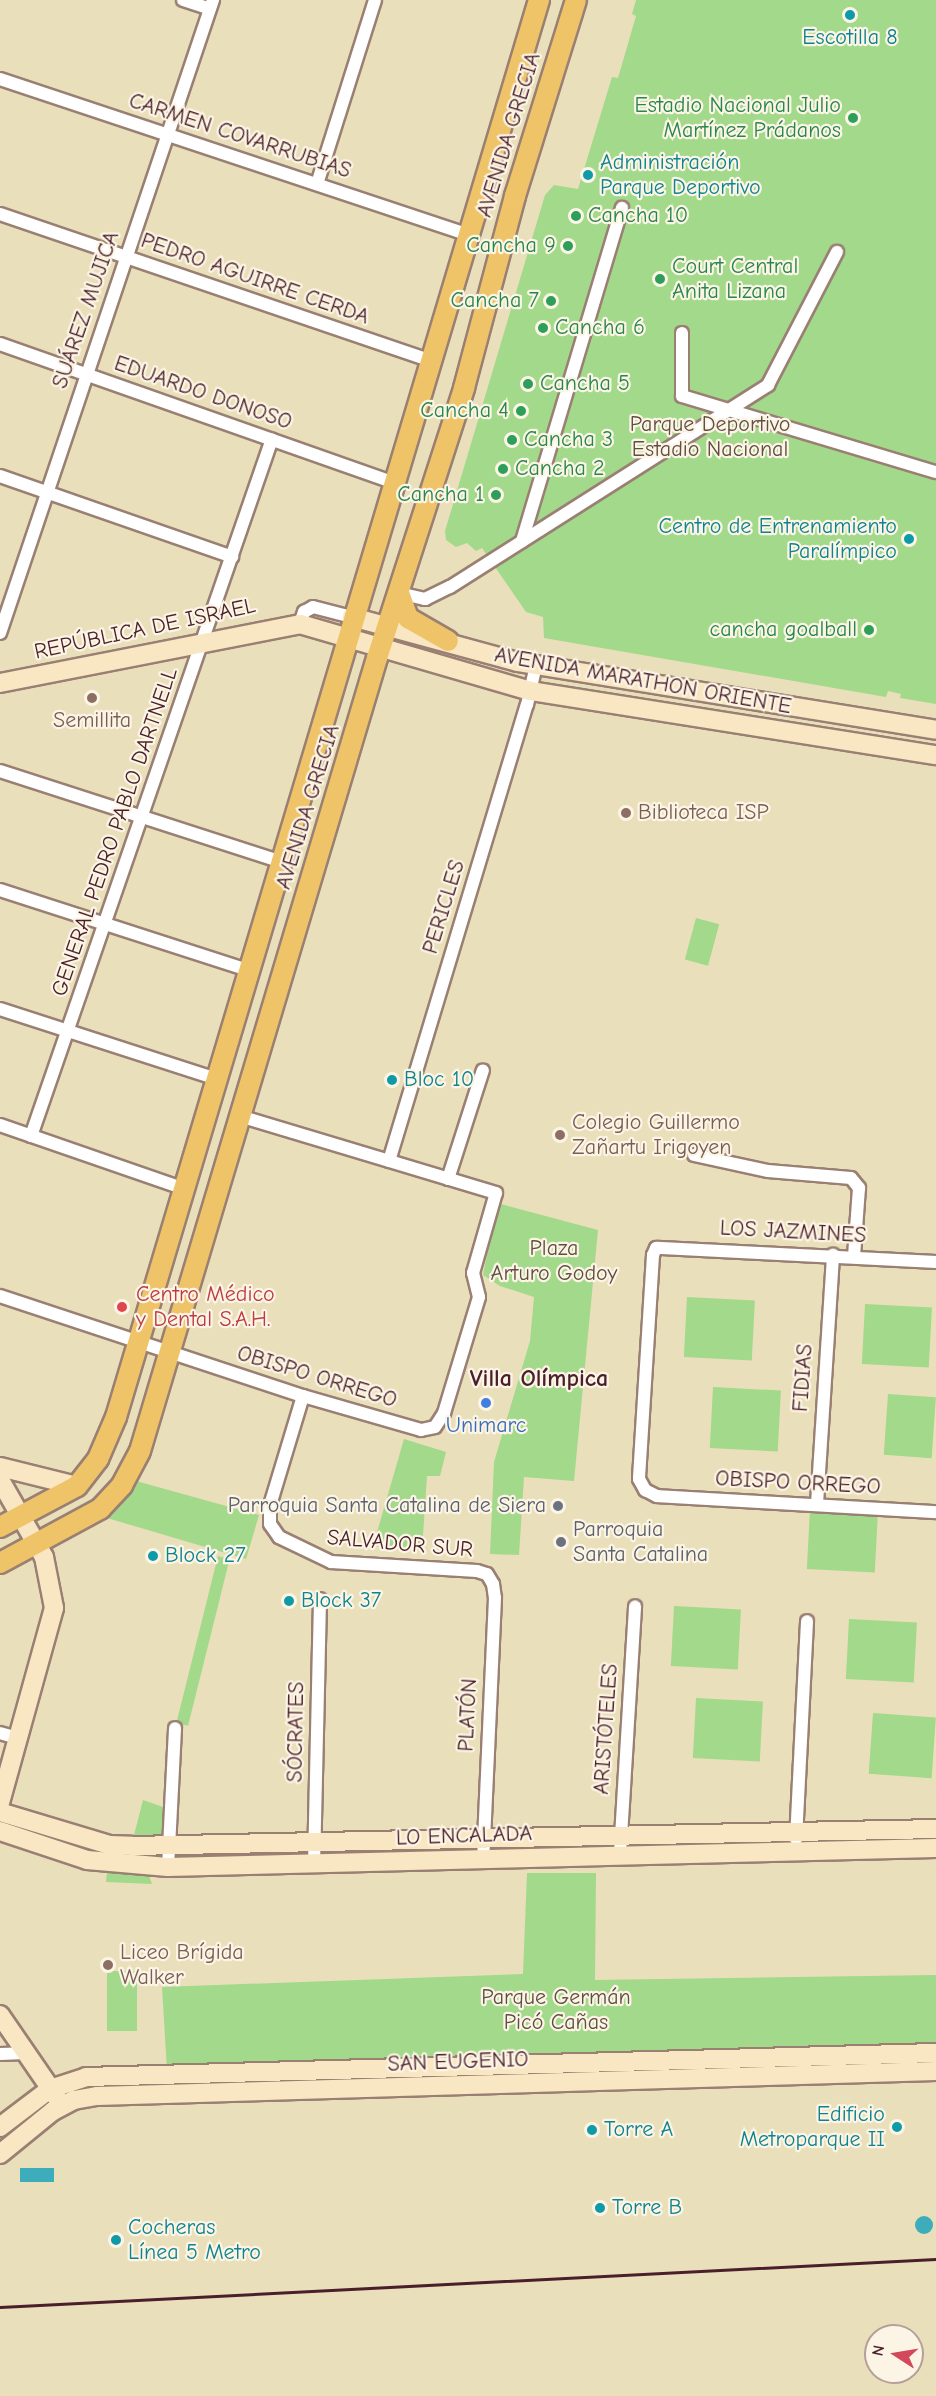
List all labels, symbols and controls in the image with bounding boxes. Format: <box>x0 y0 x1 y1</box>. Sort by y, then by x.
marker: Escotilla 8 <box>843 8 857 22</box>
place label: Escotilla 8 <box>802 25 898 51</box>
street label: AVENIDA GRECIA <box>471 49 547 221</box>
street label: CARMEN COVARRUBIAS <box>126 88 354 184</box>
place label: Estadio Nacional Julio Martínez Prádanos <box>634 92 841 144</box>
marker: Estadio Nacional Julio Martínez Prádanos <box>846 111 860 125</box>
place label: Administración Parque Deportivo <box>600 149 761 200</box>
marker: Administración Parque Deportivo <box>581 168 595 182</box>
place label: Cancha 10 <box>588 203 688 229</box>
marker: Cancha 10 <box>569 209 583 223</box>
street label: SUÁREZ MUJICA <box>47 228 125 392</box>
street label: PEDRO AGUIRRE CERDA <box>137 228 373 330</box>
place label: Cancha 9 <box>466 233 556 259</box>
marker: Cancha 9 <box>561 239 575 253</box>
place label: Court Central Anita Lizana <box>672 253 798 304</box>
marker: Court Central Anita Lizana <box>653 272 667 286</box>
place label: Cancha 7 <box>450 288 539 314</box>
marker: Cancha 7 <box>544 294 558 308</box>
place label: Cancha 6 <box>555 315 645 341</box>
marker: Cancha 6 <box>536 321 550 335</box>
street label: EDUARDO DONOSO <box>111 350 295 436</box>
place label: Cancha 5 <box>540 371 630 397</box>
marker: Cancha 5 <box>521 377 535 391</box>
place label: Cancha 4 <box>420 398 509 424</box>
marker: Cancha 4 <box>514 404 528 418</box>
park label: Parque Deportivo Estadio Nacional <box>630 411 790 463</box>
place label: Cancha 3 <box>524 427 613 453</box>
marker: Cancha 3 <box>505 433 519 447</box>
place label: Cancha 2 <box>515 456 605 482</box>
marker: Cancha 2 <box>496 462 510 476</box>
place label: Cancha 1 <box>397 482 484 508</box>
marker: Cancha 1 <box>489 488 503 502</box>
place label: Centro de Entrenamiento Paralímpico <box>658 513 897 564</box>
marker: Centro de Entrenamiento Paralímpico <box>902 532 916 546</box>
street label: REPÚBLICA DE ISRAEL <box>32 593 258 665</box>
place label: cancha goalball <box>710 617 857 643</box>
marker: cancha goalball <box>862 623 876 637</box>
street label: AVENIDA MARATHON ORIENTE <box>492 642 794 720</box>
street label: GENERAL PEDRO PABLO DARTNELL <box>46 664 184 1000</box>
marker: Semillita <box>85 691 99 705</box>
place label: Semillita <box>53 708 131 734</box>
street label: AVENIDA GRECIA <box>270 721 346 893</box>
place label: Biblioteca ISP <box>638 800 769 826</box>
marker: Biblioteca ISP <box>619 806 633 820</box>
street label: PERICLES <box>417 857 471 957</box>
place label: Bloc 10 <box>404 1067 474 1093</box>
marker: Bloc 10 <box>385 1073 399 1087</box>
place label: Colegio Guillermo Zañartu Irigoyen <box>572 1109 740 1160</box>
marker: Colegio Guillermo Zañartu Irigoyen <box>553 1128 567 1142</box>
street label: LOS JAZMINES <box>719 1215 867 1249</box>
park label: Plaza Arturo Godoy <box>491 1235 617 1286</box>
place label: Centro Médico y Dental S.A.H. <box>136 1281 275 1332</box>
marker: Centro Médico y Dental S.A.H. <box>113 1298 131 1316</box>
street label: OBISPO ORREGO <box>234 1340 400 1414</box>
street label: FIDIAS <box>787 1343 819 1413</box>
district label: Villa Olímpica <box>470 1365 608 1393</box>
marker: Unimarc <box>479 1396 493 1410</box>
place label: Unimarc <box>446 1413 526 1439</box>
street label: OBISPO ORREGO <box>715 1465 881 1501</box>
place label: Parroquia Santa Catalina de Siera <box>228 1493 546 1519</box>
marker: Parroquia Santa Catalina de Siera <box>551 1499 565 1513</box>
place label: Parroquia Santa Catalina <box>573 1516 708 1568</box>
street label: SALVADOR SUR <box>326 1524 474 1564</box>
marker: Parroquia Santa Catalina <box>554 1535 568 1549</box>
place label: Block 27 <box>165 1543 246 1569</box>
marker: Block 27 <box>146 1549 160 1563</box>
place label: Block 37 <box>301 1588 381 1614</box>
marker: Block 37 <box>282 1594 296 1608</box>
street label: ARISTÓTELES <box>588 1663 624 1795</box>
street label: PLATÓN <box>453 1678 483 1752</box>
street label: SÓCRATES <box>282 1681 310 1783</box>
street label: LO ENCALADA <box>395 1820 533 1852</box>
place label: Liceo Brígida Walker <box>120 1939 244 1990</box>
marker: Liceo Brígida Walker <box>101 1958 115 1972</box>
park label: Parque Germán Picó Cañas <box>481 1984 631 2036</box>
street label: SAN EUGENIO <box>387 2046 529 2078</box>
place label: Edificio Metroparque II <box>740 2101 885 2152</box>
place label: Torre A <box>604 2117 673 2143</box>
marker: Edificio Metroparque II <box>890 2120 904 2134</box>
marker: Torre A <box>585 2123 599 2137</box>
place label: Torre B <box>612 2195 682 2221</box>
marker: Torre B <box>593 2201 607 2215</box>
place label: Cocheras Línea 5 Metro <box>128 2214 261 2266</box>
marker: Cocheras Línea 5 Metro <box>109 2233 123 2247</box>
north arrow <box>864 2324 924 2384</box>
text: N <box>868 2344 888 2358</box>

